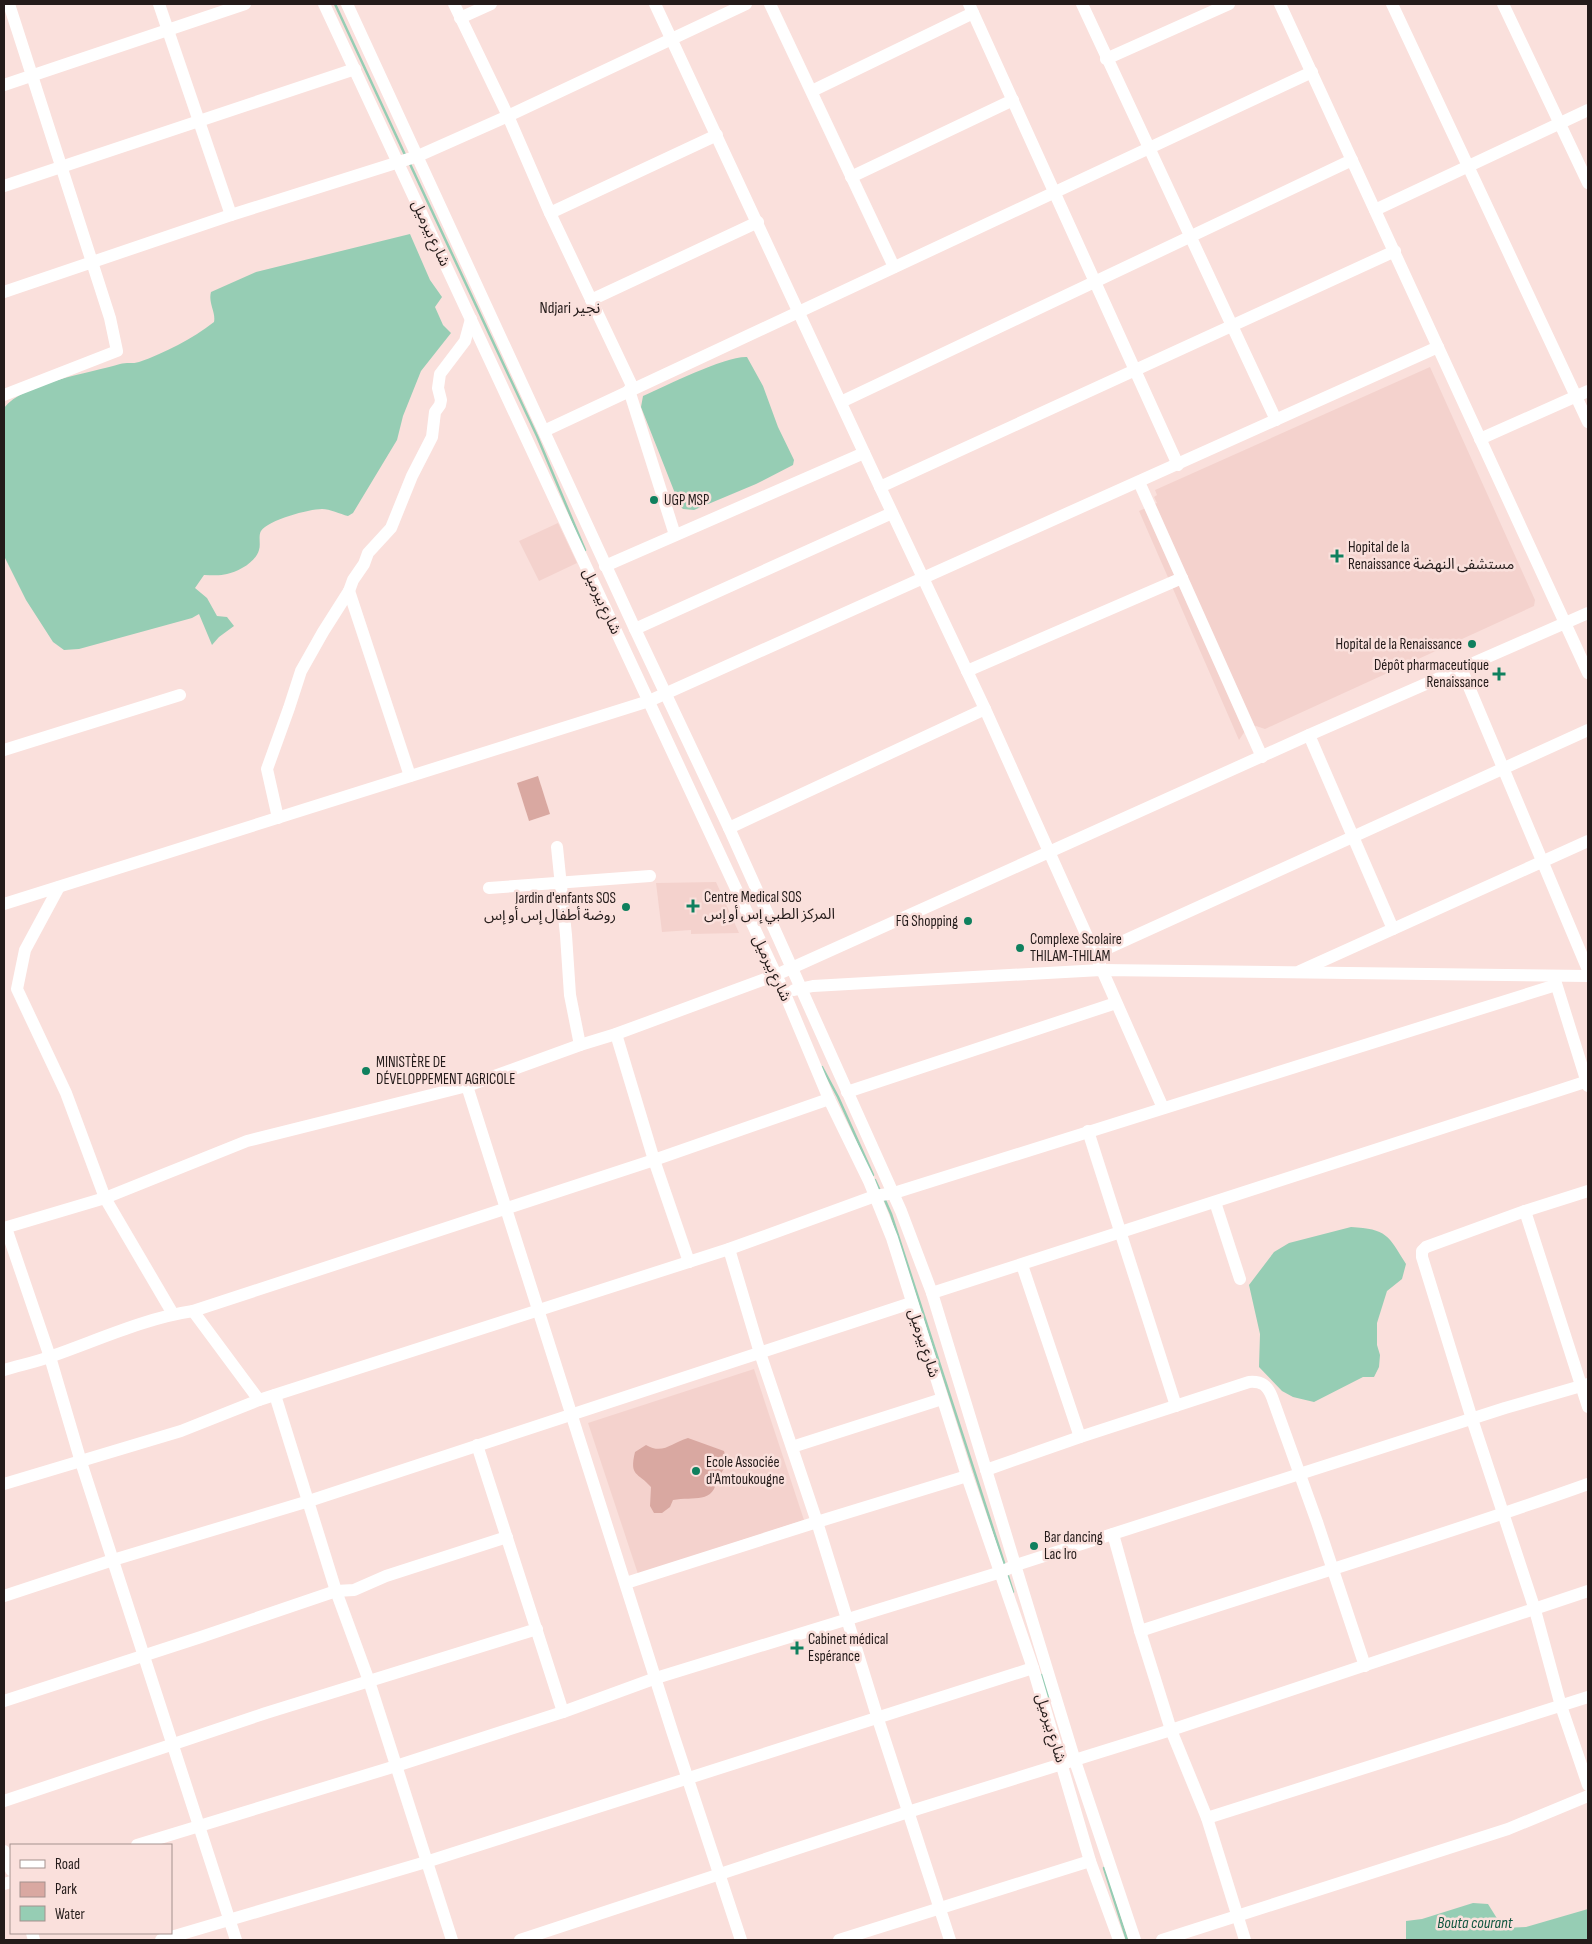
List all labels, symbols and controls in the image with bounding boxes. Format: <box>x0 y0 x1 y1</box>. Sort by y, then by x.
street label: شارع بيرميل <box>405 197 454 270</box>
district label: Ndjari نجير <box>540 299 600 318</box>
place label: UGP MSP <box>664 491 709 510</box>
marker: UGP MSP <box>648 494 660 506</box>
place label: Hopital de la Renaissance مستشفى النهضة <box>1348 538 1514 574</box>
marker: Hopital de la Renaissance مستشفى النهضة <box>1330 549 1344 563</box>
street label: شارع بيرميل <box>576 565 625 638</box>
place label: Hopital de la Renaissance <box>1336 635 1462 654</box>
marker: Hopital de la Renaissance <box>1466 638 1478 650</box>
place label: Dépôt pharmaceutique Renaissance <box>1374 656 1489 692</box>
marker: Dépôt pharmaceutique Renaissance <box>1493 668 1505 680</box>
place label: Centre Medical SOS المركز الطبي إس أو إس <box>704 888 835 925</box>
place label: Jardin d'enfants SOS روضة أطفال إس أو إس <box>484 889 616 925</box>
marker: Centre Medical SOS المركز الطبي إس أو إس <box>686 899 700 913</box>
marker: Jardin d'enfants SOS روضة أطفال إس أو إس <box>620 901 632 913</box>
place label: FG Shopping <box>896 912 958 931</box>
marker: FG Shopping <box>962 915 974 927</box>
place label: Complexe Scolaire THILAM-THILAM <box>1030 930 1122 966</box>
street label: شارع بيرميل <box>746 932 795 1005</box>
marker: Complexe Scolaire THILAM-THILAM <box>1014 942 1026 954</box>
place label: MINISTÈRE DE DÉVELOPPEMENT AGRICOLE <box>376 1053 515 1089</box>
marker: MINISTÈRE DE DÉVELOPPEMENT AGRICOLE <box>360 1065 372 1077</box>
street label: شارع بيرميل <box>902 1306 944 1381</box>
place label: Ecole Associée d'Amtoukougne <box>706 1453 784 1489</box>
marker: Ecole Associée d'Amtoukougne <box>690 1465 702 1477</box>
place label: Bar dancing Lac Iro <box>1044 1528 1103 1564</box>
marker: Bar dancing Lac Iro <box>1028 1540 1040 1552</box>
place label: Cabinet médical Espérance <box>808 1630 888 1666</box>
marker: Cabinet médical Espérance <box>790 1641 804 1655</box>
street label: شارع بيرميل <box>1029 1691 1070 1766</box>
legend <box>10 1844 172 1934</box>
text: Road <box>55 1855 80 1874</box>
text: Park <box>55 1880 77 1899</box>
text: Water <box>55 1905 86 1924</box>
water label: Bouta courant <box>1437 1914 1514 1933</box>

